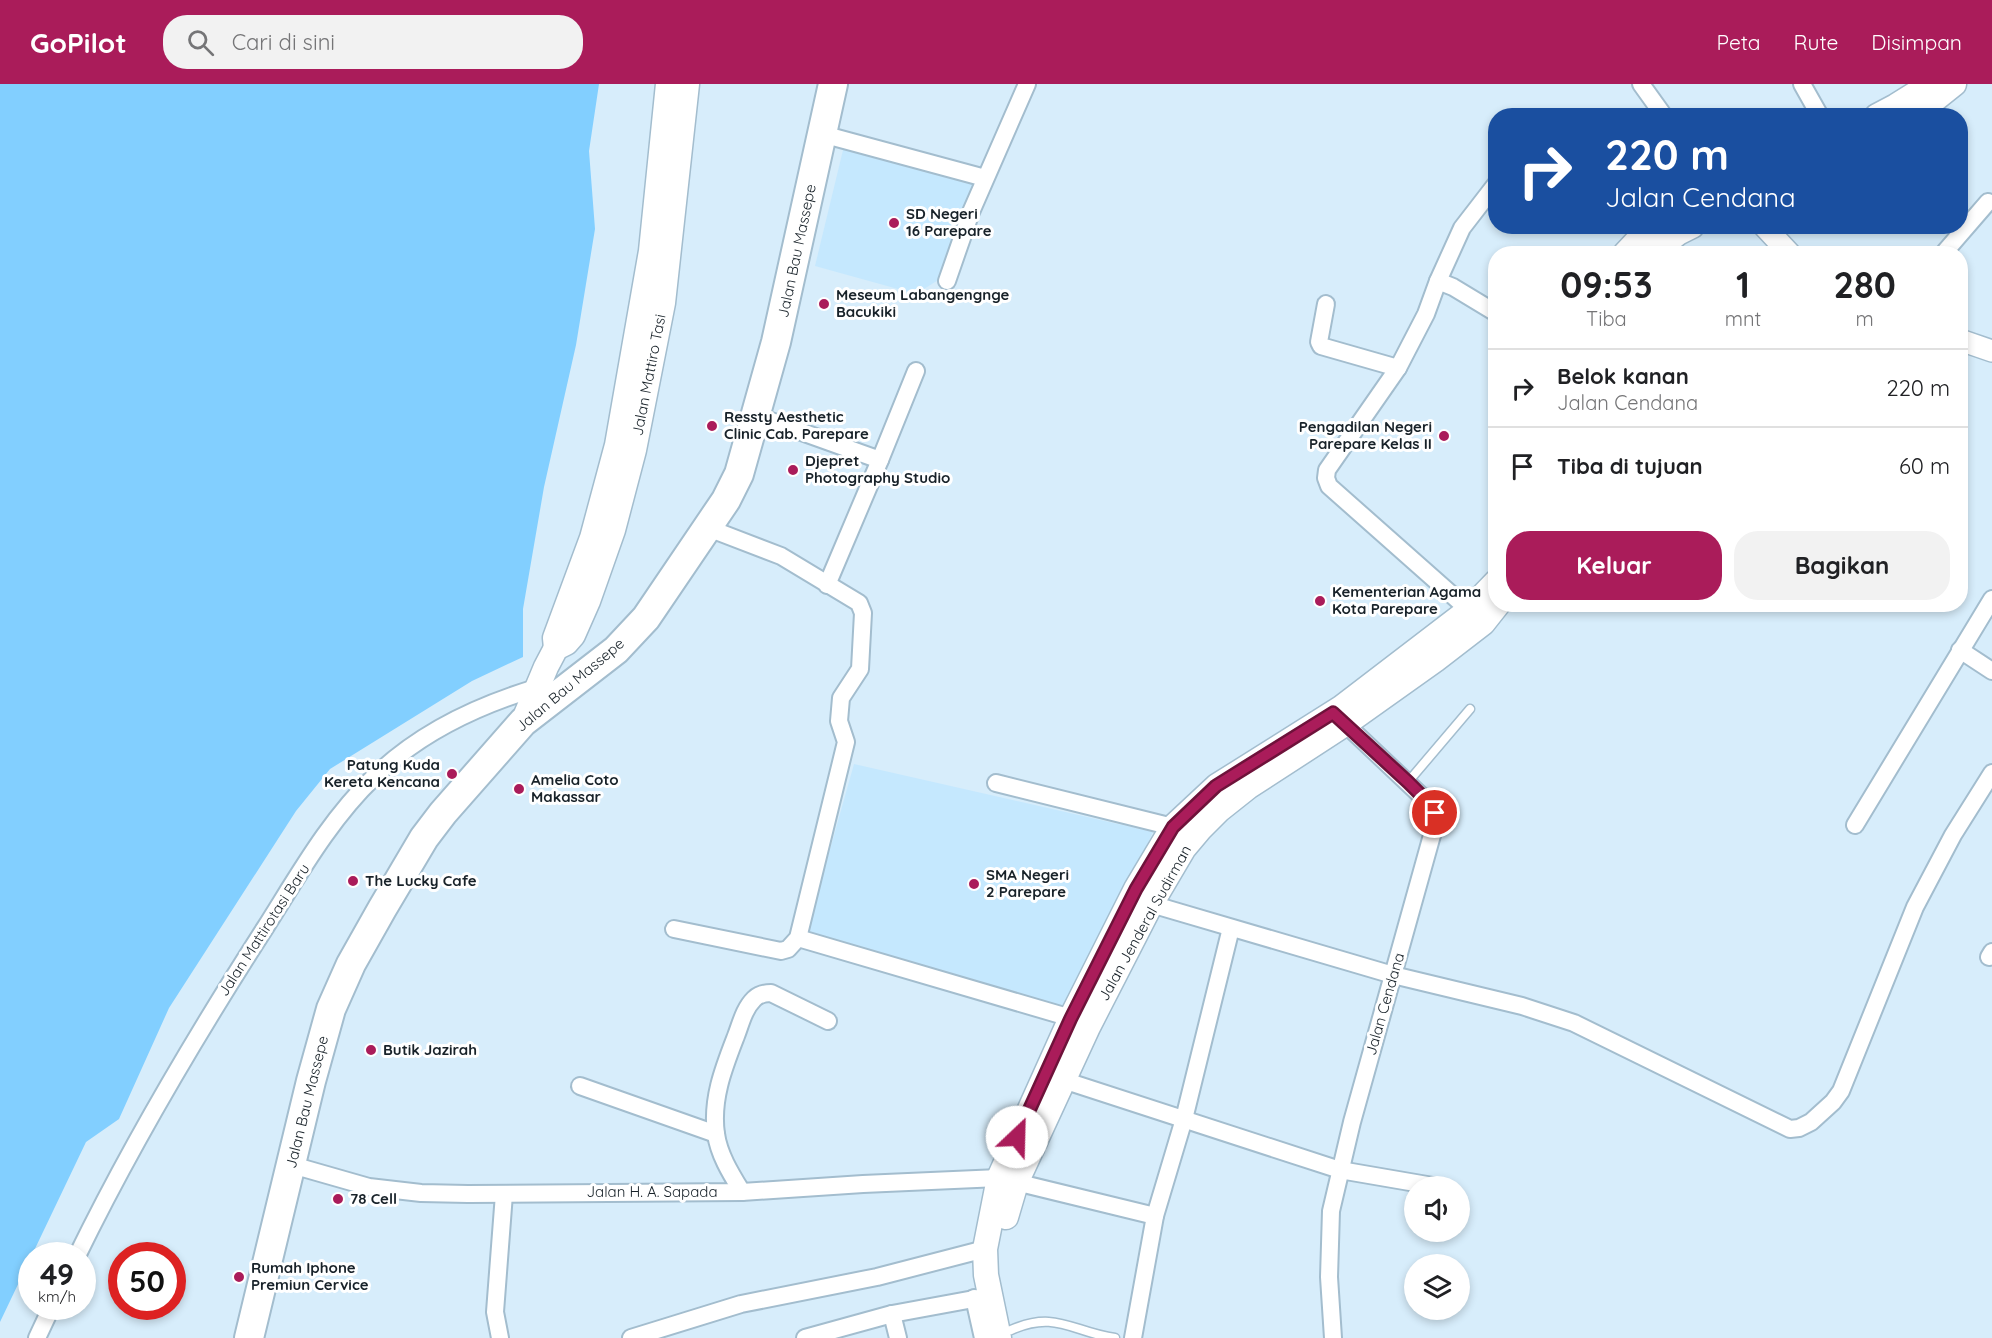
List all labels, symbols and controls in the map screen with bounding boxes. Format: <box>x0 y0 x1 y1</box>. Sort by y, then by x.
search box <box>163 15 583 69</box>
text: GoPilot <box>30 25 127 60</box>
icon: search <box>184 26 217 59</box>
text: Cari di sini <box>232 28 335 56</box>
text: Peta <box>1717 29 1761 55</box>
text: Rute <box>1794 29 1838 55</box>
text: Disimpan <box>1871 29 1962 55</box>
text: 220 m <box>1605 128 1729 181</box>
icon: right <box>1506 132 1584 210</box>
text: Jalan Cendana <box>1605 180 1796 214</box>
street label: Jalan Bau Massepe <box>773 182 820 319</box>
place label: SD Negeri 16 Parepare <box>906 204 992 240</box>
marker: SD Negeri 16 Parepare <box>887 216 901 230</box>
text: 09:53 <box>1560 262 1653 307</box>
text: 1 <box>1736 262 1750 307</box>
text: 280 <box>1834 262 1896 307</box>
place label: Meseum Labangengnge Bacukiki <box>836 285 1010 321</box>
marker: Meseum Labangengnge Bacukiki <box>817 297 831 311</box>
text: Tiba <box>1586 306 1627 331</box>
text: mnt <box>1725 306 1761 331</box>
text: m <box>1856 306 1874 331</box>
street label: Jalan Mattiro Tasi <box>627 313 670 437</box>
text: Belok kanan <box>1557 362 1689 390</box>
icon: right <box>1506 372 1539 405</box>
text: 220 m <box>1886 374 1950 402</box>
text: Jalan Cendana <box>1557 390 1698 415</box>
place label: Ressty Aesthetic Clinic Cab. Parepare <box>724 407 869 443</box>
place label: Pengadilan Negeri Parepare Kelas II <box>1299 417 1432 453</box>
marker: Ressty Aesthetic Clinic Cab. Parepare <box>705 419 719 433</box>
marker: Pengadilan Negeri Parepare Kelas II <box>1437 429 1451 443</box>
icon: arrive <box>1506 450 1539 483</box>
place label: Djepret Photography Studio <box>805 451 950 487</box>
text: Tiba di tujuan <box>1557 452 1703 480</box>
text: 60 m <box>1899 452 1950 480</box>
marker: Djepret Photography Studio <box>786 463 800 477</box>
button: Keluar <box>1506 531 1722 600</box>
button: Bagikan <box>1734 531 1950 600</box>
place label: Kementerian Agama Kota Parepare <box>1332 582 1481 618</box>
marker: Kementerian Agama Kota Parepare <box>1313 594 1327 608</box>
street label: Jalan Bau Massepe <box>512 634 628 736</box>
place label: Patung Kuda Kereta Kencana <box>324 755 440 791</box>
marker: Patung Kuda Kereta Kencana <box>445 767 459 781</box>
place label: Amelia Coto Makassar <box>531 770 619 806</box>
marker: Amelia Coto Makassar <box>512 782 526 796</box>
pin <box>1409 787 1460 838</box>
icon: arrive <box>1418 796 1451 829</box>
street label: Jalan Jenderal Sudirman <box>1094 842 1195 1004</box>
street label: Jalan Mattirotasi Baru <box>214 860 313 999</box>
place label: SMA Negeri 2 Parepare <box>986 865 1069 901</box>
place label: The Lucky Cafe <box>365 871 477 890</box>
marker: The Lucky Cafe <box>346 874 360 888</box>
marker: SMA Negeri 2 Parepare <box>967 877 981 891</box>
street label: Jalan Cendana <box>1361 950 1408 1057</box>
street label: Jalan Bau Massepe <box>281 1034 332 1170</box>
place label: Butik Jazirah <box>383 1040 477 1059</box>
marker: Butik Jazirah <box>364 1043 378 1057</box>
position arrow <box>985 1105 1049 1169</box>
map controls <box>1404 1176 1470 1320</box>
button: sound <box>1404 1176 1470 1242</box>
street label: Jalan H. A. Sapada <box>587 1182 717 1201</box>
place label: 78 Cell <box>350 1189 397 1208</box>
marker: 78 Cell <box>331 1192 345 1206</box>
speed limit sign: 50 <box>108 1242 186 1320</box>
button: layers <box>1404 1254 1470 1320</box>
text: 49 <box>40 1255 74 1293</box>
place label: Rumah Iphone Premiun Cervice <box>251 1258 369 1294</box>
marker: Rumah Iphone Premiun Cervice <box>232 1270 246 1284</box>
text: km/h <box>38 1287 76 1306</box>

